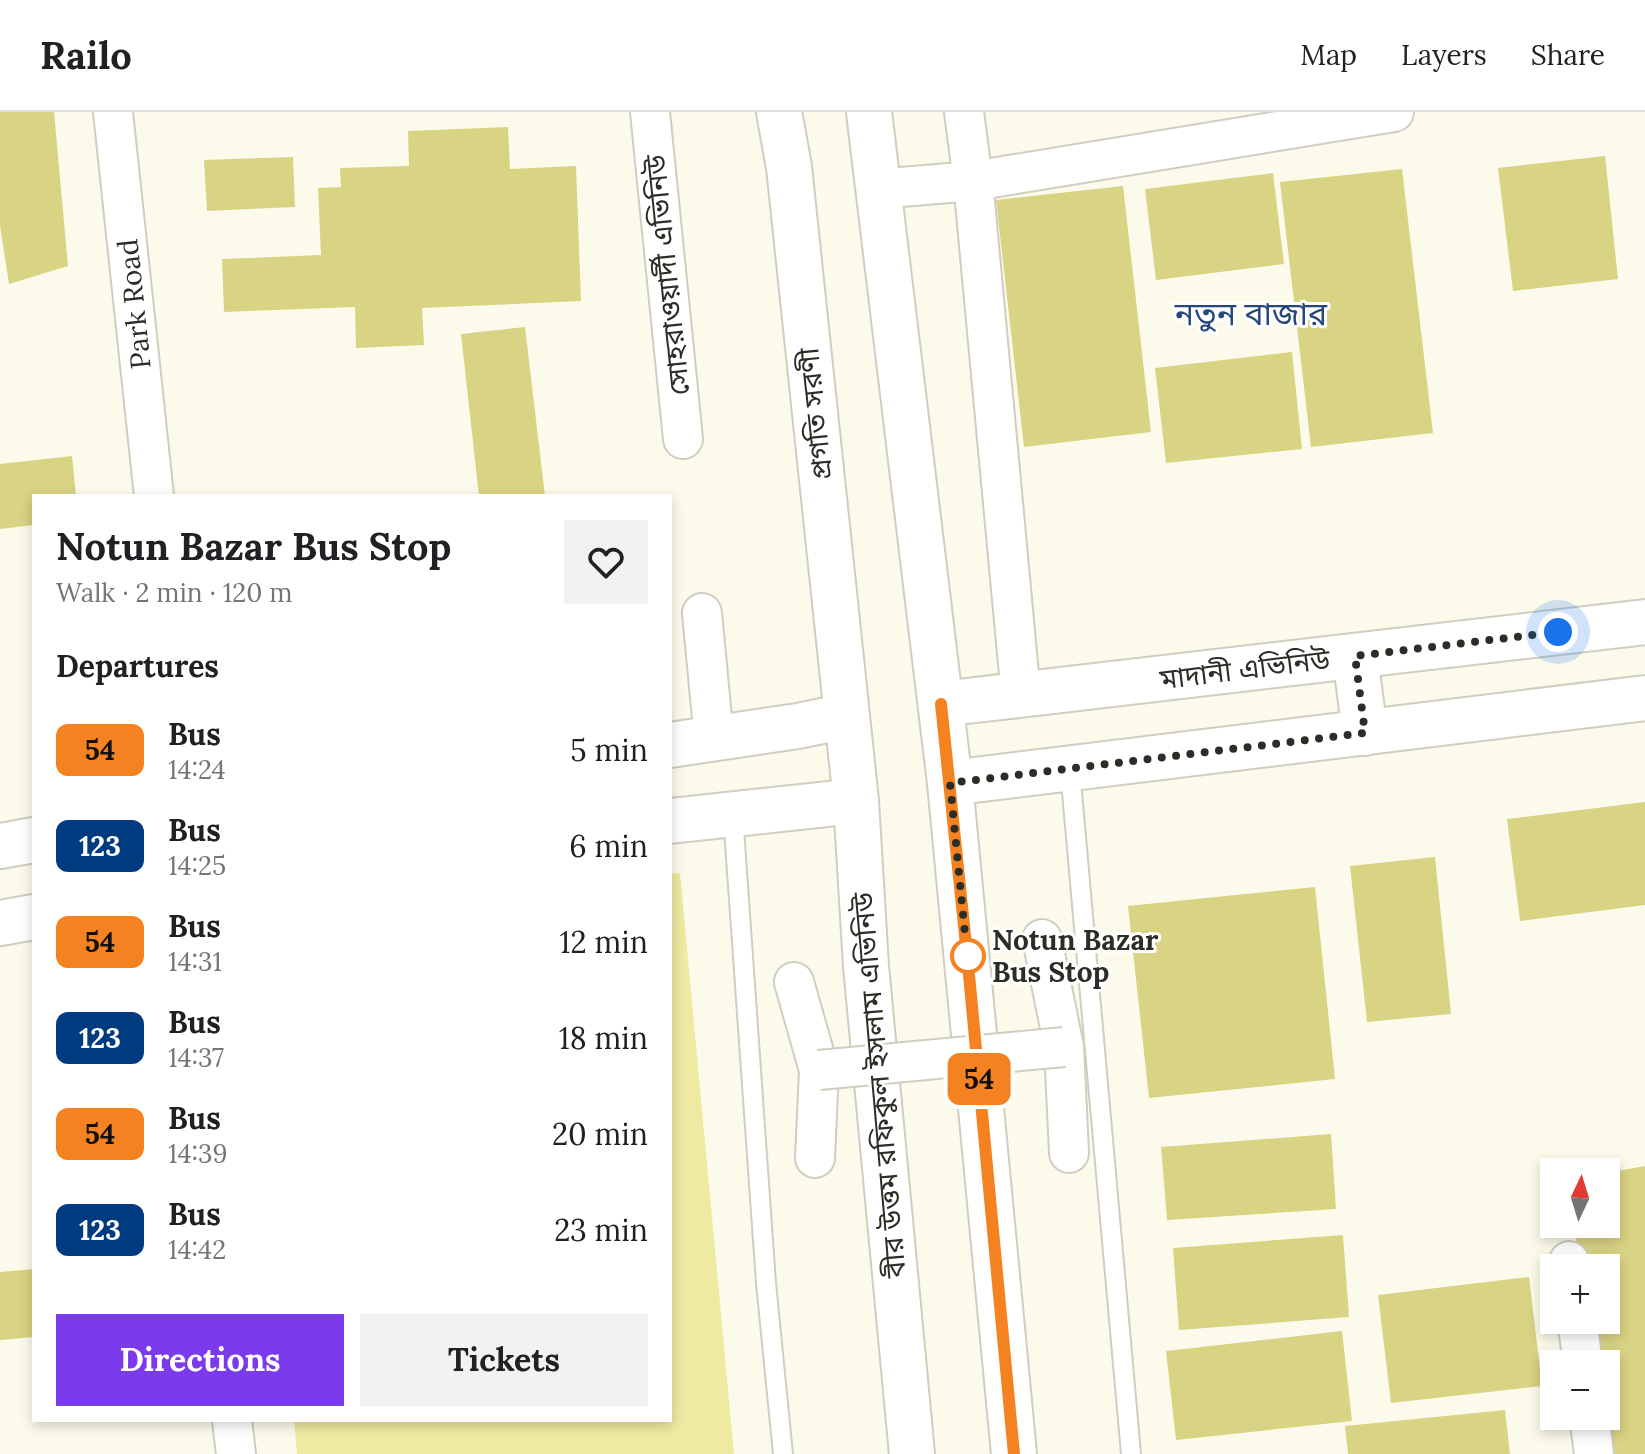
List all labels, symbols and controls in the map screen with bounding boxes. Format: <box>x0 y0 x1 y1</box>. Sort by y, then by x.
text: Railo <box>40 31 132 79</box>
text: Map <box>1300 37 1357 73</box>
text: Layers <box>1401 37 1487 73</box>
text: Share <box>1531 37 1605 73</box>
street label: সোহরাওয়ার্দী এভিনিউ <box>636 152 698 397</box>
street label: Park Road <box>109 237 159 371</box>
district label: নতুন বাজার <box>1174 293 1328 334</box>
street label: প্রগতি সরণী <box>790 345 840 482</box>
button: heart <box>564 520 648 604</box>
text: Notun Bazar Bus Stop <box>56 522 451 570</box>
text: Walk · 2 min · 120 m <box>56 576 292 609</box>
your location <box>1538 612 1578 652</box>
street label: মাদানী এভিনিউ <box>1157 641 1333 697</box>
text: Departures <box>56 647 219 685</box>
text: Bus <box>168 715 221 753</box>
text: 5 min <box>570 731 648 769</box>
text: 54 <box>85 732 115 768</box>
text: 14:24 <box>168 753 226 786</box>
text: Bus <box>168 811 221 849</box>
text: 6 min <box>569 827 648 865</box>
text: 123 <box>79 828 121 864</box>
text: 14:25 <box>168 849 226 882</box>
street label: বীর উত্তম রফিকুল ইসলাম এভিনিউ <box>844 890 914 1280</box>
text: Bus <box>168 907 221 945</box>
place label: Notun Bazar Bus Stop <box>992 922 1159 990</box>
text: 12 min <box>560 923 648 961</box>
text: 54 <box>85 924 115 960</box>
marker: Notun Bazar Bus Stop <box>951 939 985 973</box>
text: 14:31 <box>168 945 222 978</box>
text: Bus <box>168 1003 221 1041</box>
text: 18 min <box>559 1019 648 1057</box>
text: 123 <box>79 1020 121 1056</box>
text: 14:37 <box>168 1041 224 1074</box>
line badge: 54 <box>943 1053 1015 1105</box>
text: 54 <box>964 1061 994 1097</box>
text: Bus <box>168 1099 221 1137</box>
text: 20 min <box>552 1115 648 1153</box>
text: 54 <box>85 1116 115 1152</box>
text: 14:39 <box>168 1137 228 1170</box>
north arrow <box>1540 1158 1620 1238</box>
map controls <box>1540 1158 1620 1430</box>
text: Bus <box>168 1195 221 1233</box>
text: 23 min <box>554 1211 648 1249</box>
text: 123 <box>79 1212 121 1248</box>
text: 14:42 <box>168 1233 226 1266</box>
button: + <box>1540 1254 1620 1334</box>
button: Directions <box>56 1314 344 1406</box>
button: Tickets <box>360 1314 648 1406</box>
button: − <box>1540 1350 1620 1430</box>

